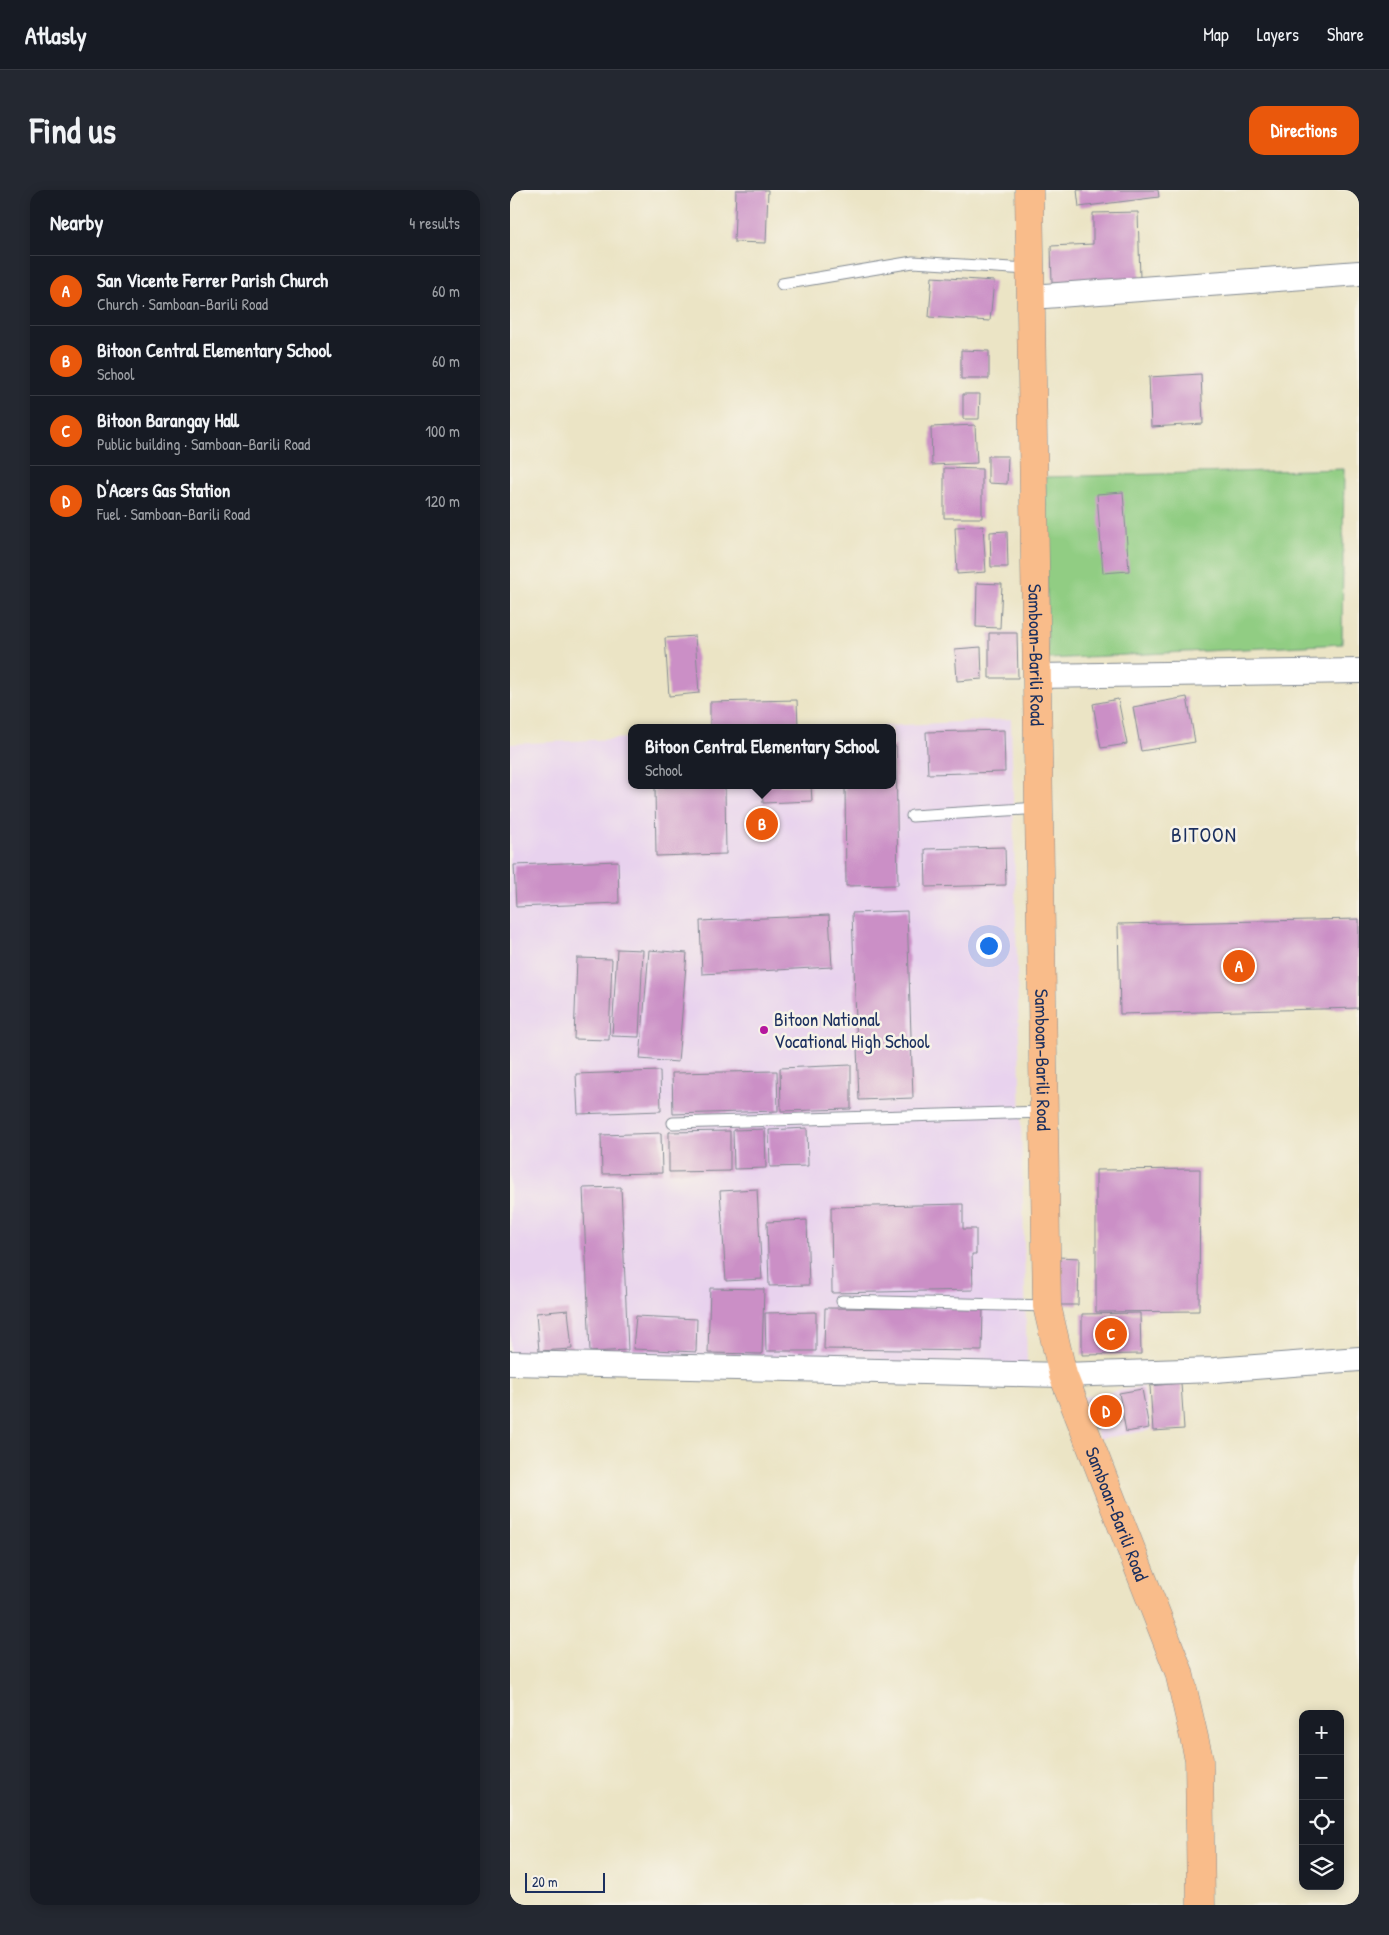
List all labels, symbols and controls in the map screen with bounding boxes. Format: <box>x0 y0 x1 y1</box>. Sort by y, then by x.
text: Atlasly <box>25 19 87 51</box>
text: Map <box>1203 22 1229 47</box>
text: Layers <box>1257 22 1299 47</box>
text: Share <box>1327 22 1364 47</box>
button: Directions <box>1249 106 1359 155</box>
text: Find us <box>30 107 116 154</box>
text: Nearby <box>50 208 103 237</box>
text: 4 results <box>409 212 460 234</box>
text: San Vicente Ferrer Parish Church <box>97 267 328 293</box>
text: A <box>62 280 70 302</box>
text: 60 m <box>432 280 460 302</box>
text: Church · Samboan-Barili Road <box>97 293 268 315</box>
text: Bitoon Central Elementary School <box>97 337 331 363</box>
text: B <box>62 350 70 372</box>
text: 60 m <box>432 350 460 372</box>
text: School <box>97 363 134 385</box>
text: Bitoon Barangay Hall <box>97 407 239 433</box>
text: C <box>62 420 70 442</box>
text: 100 m <box>425 420 460 442</box>
text: Public building · Samboan-Barili Road <box>97 433 310 455</box>
text: D'Acers Gas Station <box>97 477 230 503</box>
text: D <box>62 490 70 512</box>
text: 120 m <box>425 490 460 512</box>
text: Fuel · Samboan-Barili Road <box>97 503 250 525</box>
street label: Samboan-Barili Road <box>1022 584 1051 727</box>
popup <box>628 724 896 789</box>
text: Bitoon Central Elementary School <box>645 733 879 759</box>
text: School <box>645 759 682 781</box>
pin: B <box>746 805 778 843</box>
district label: BITOON <box>1171 820 1237 849</box>
your location <box>976 933 1002 959</box>
pin: A <box>1223 947 1255 985</box>
street label: Samboan-Barili Road <box>1029 989 1057 1132</box>
place label: Bitoon National Vocational High School <box>774 1006 930 1054</box>
marker: Bitoon National Vocational High School <box>758 1024 770 1036</box>
pin: C <box>1095 1315 1127 1353</box>
pin: D <box>1090 1392 1122 1430</box>
street label: Samboan-Barili Road <box>1079 1443 1155 1585</box>
map controls <box>1299 1710 1344 1890</box>
button: + <box>1299 1710 1344 1755</box>
button: − <box>1299 1755 1344 1800</box>
button: locate <box>1299 1800 1344 1845</box>
button: layers <box>1299 1845 1344 1890</box>
scale bar <box>525 1870 605 1893</box>
text: 20 m <box>532 1872 558 1891</box>

